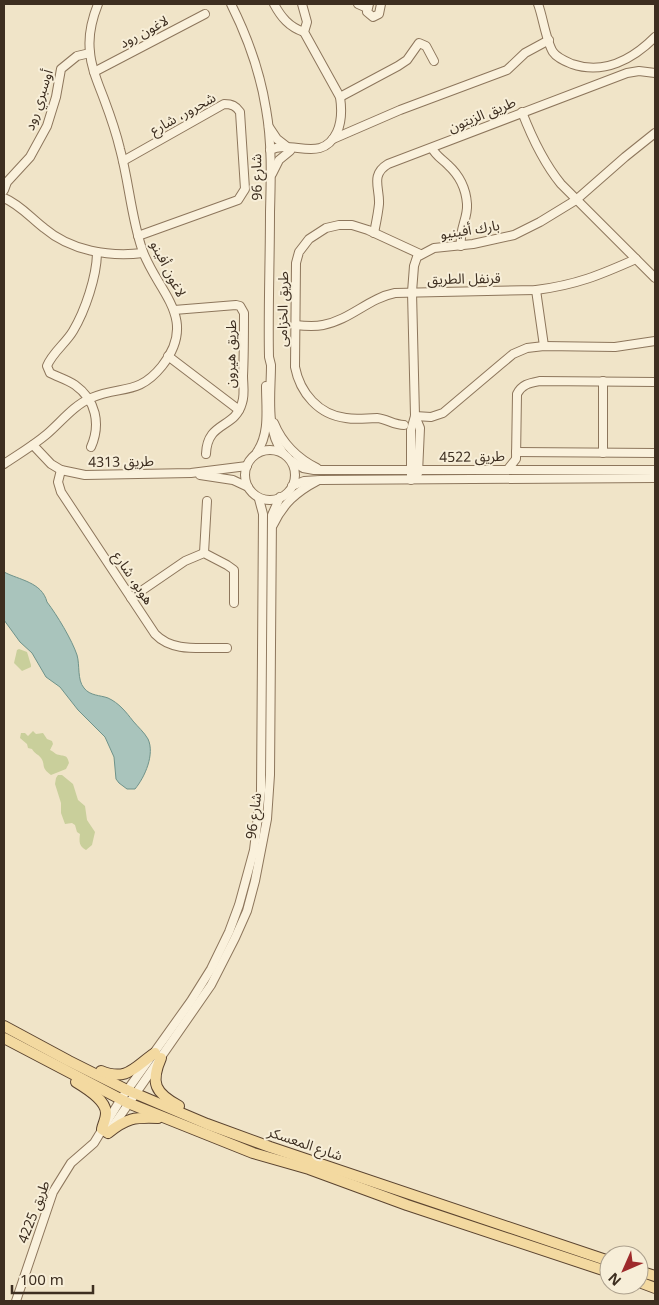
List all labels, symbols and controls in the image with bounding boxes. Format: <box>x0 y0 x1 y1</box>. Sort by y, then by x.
street label: لاغون رود <box>114 7 174 57</box>
street label: أوسبري رود <box>15 65 63 135</box>
street label: شحرور، شارع <box>144 84 222 144</box>
street label: طريق الزيتون <box>443 88 521 142</box>
street label: شارع 96 <box>242 153 272 201</box>
street label: بارك أفينيو <box>438 211 502 249</box>
street label: لاغون أفينو <box>141 235 195 303</box>
street label: قرنفل الطريق <box>427 264 501 294</box>
street label: طريق الخزامى <box>268 271 298 347</box>
street label: طريق هيرون <box>216 320 246 388</box>
street label: طريق 4522 <box>439 442 505 472</box>
street label: طريق 4313 <box>88 447 154 477</box>
street label: هوبو، شارع <box>104 545 162 611</box>
street label: شارع 96 <box>237 791 271 841</box>
street label: شارع المعسكر <box>263 1117 347 1170</box>
street label: طريق 4225 <box>9 1176 59 1248</box>
north arrow <box>599 1245 649 1295</box>
scale bar <box>12 1262 94 1294</box>
text: 100 m <box>20 1264 64 1296</box>
text: N <box>601 1265 629 1293</box>

